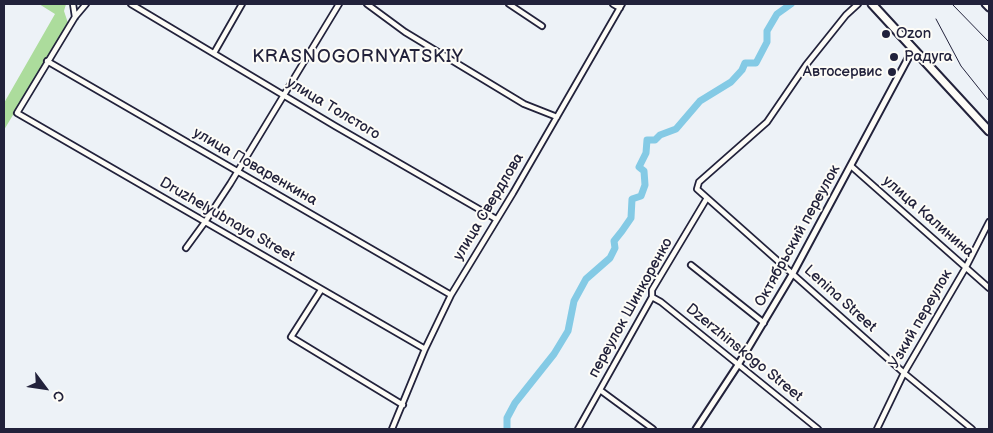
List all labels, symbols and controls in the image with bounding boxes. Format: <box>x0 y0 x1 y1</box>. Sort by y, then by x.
place label: Ozon <box>896 25 931 43</box>
marker: Ozon <box>880 28 892 40</box>
district label: KRASNOGORNYATSKIY <box>250 46 466 68</box>
place label: Радуга <box>904 48 953 66</box>
marker: Радуга <box>888 51 900 63</box>
place label: Автосервис <box>803 63 882 81</box>
marker: Автосервис <box>886 66 898 78</box>
street label: улица Толстого <box>283 74 383 144</box>
street label: улица Поваренкина <box>190 124 320 210</box>
street label: улица Свердлова <box>450 150 528 264</box>
street label: Октябрьский переулок <box>751 162 845 310</box>
street label: улица Калинина <box>879 172 977 262</box>
street label: Druzhelyubnaya Street <box>156 174 298 266</box>
street label: переулок Шинкоренко <box>585 235 677 381</box>
street label: Lenina Street <box>800 262 880 336</box>
street label: Узкий переулок <box>885 266 957 372</box>
street label: Dzerzhinskogo Street <box>682 300 806 406</box>
north arrow <box>20 363 70 413</box>
text: С <box>48 387 68 405</box>

